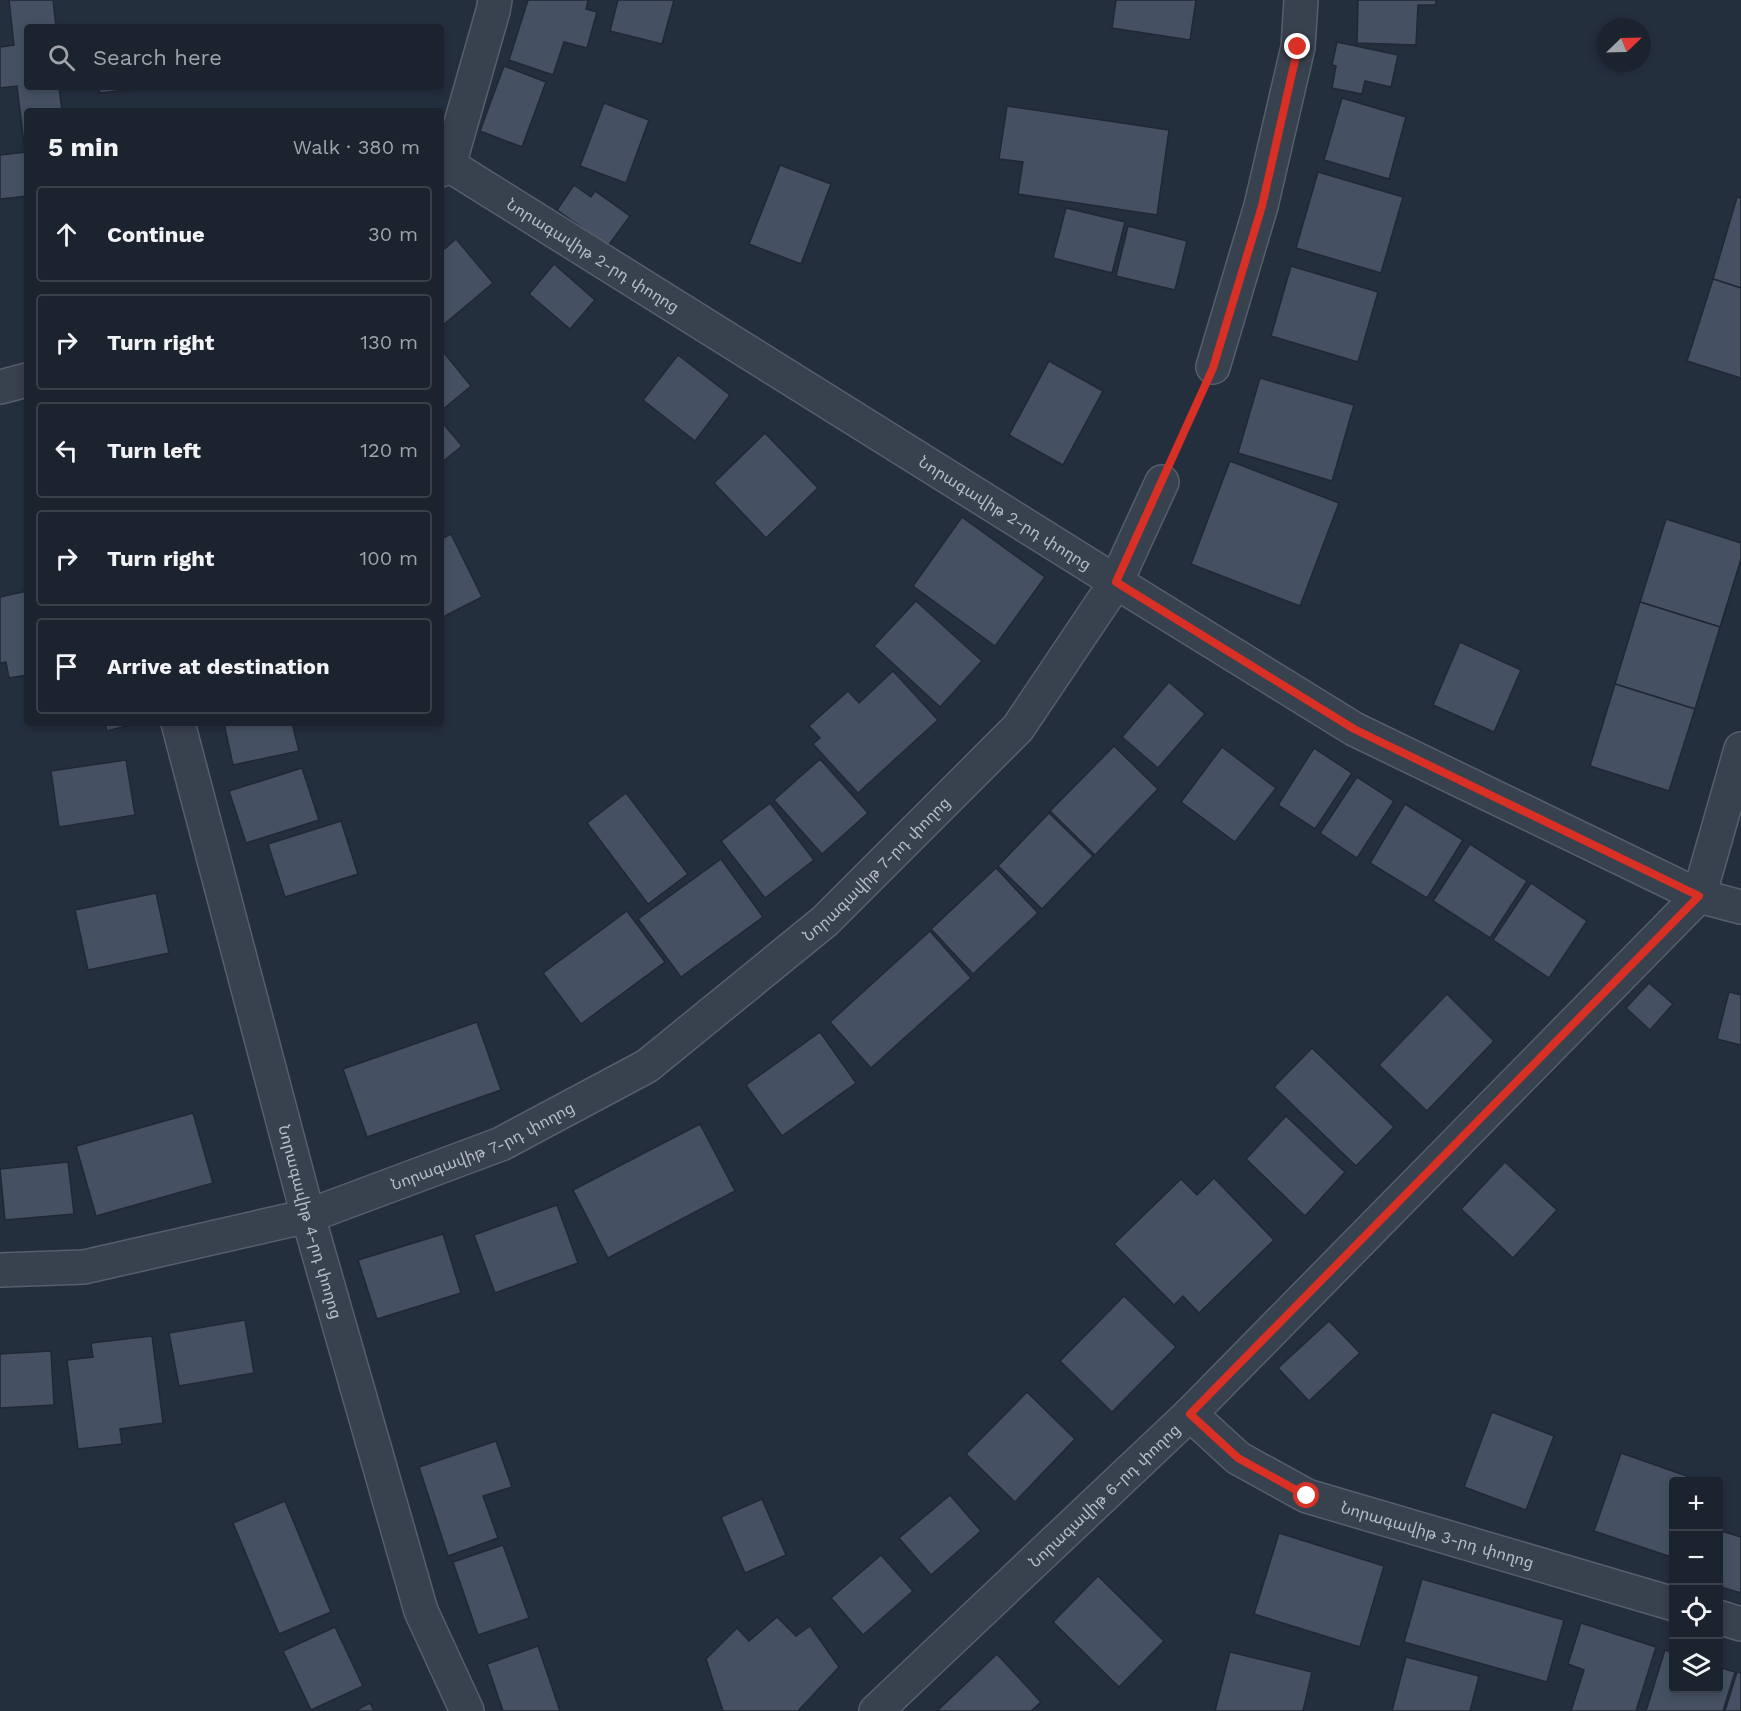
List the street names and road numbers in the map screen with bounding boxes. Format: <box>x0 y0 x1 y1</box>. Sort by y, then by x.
street label: Նորագավիթ 2-րդ փողոց <box>503 194 683 316</box>
street label: Նորագավիթ 2-րդ փողոց <box>915 452 1095 574</box>
street label: Նորագավիթ 7-րդ փողոց <box>799 792 954 945</box>
street label: Նորագավիթ 7-րդ փողոց <box>388 1097 577 1194</box>
street label: Նորագավիթ 4-րդ փողոց <box>275 1123 346 1321</box>
street label: Նորագավիթ 6-րդ փողոց <box>1025 1419 1184 1571</box>
street label: Նորագավիթ 3-րդ փողոց <box>1339 1497 1536 1572</box>

